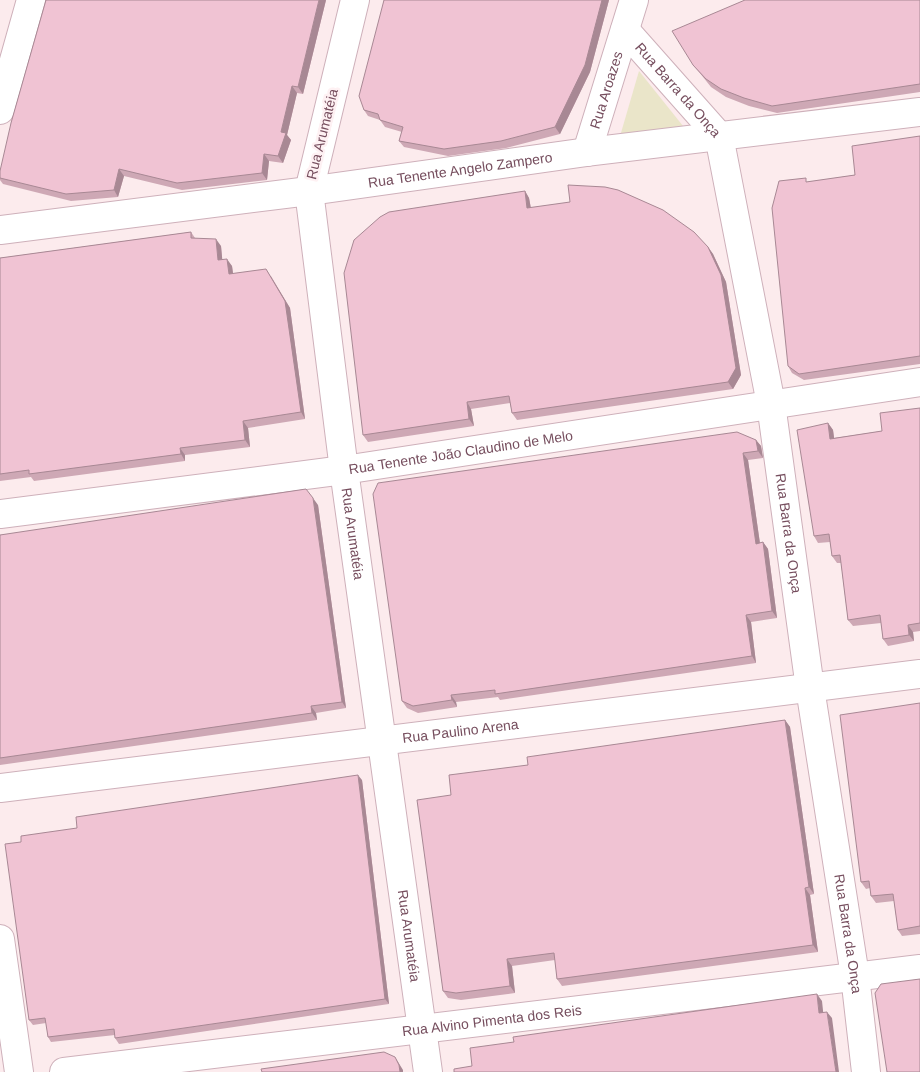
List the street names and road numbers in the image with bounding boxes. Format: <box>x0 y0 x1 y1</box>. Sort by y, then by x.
street label: Rua Barra da Onça <box>632 39 724 140</box>
street label: Rua Aroazes <box>587 49 626 131</box>
street label: Rua Arumatéia <box>303 87 341 181</box>
street label: Rua Tenente Angelo Zampero <box>367 149 553 191</box>
street label: Rua Tenente João Claudino de Melo <box>348 427 574 477</box>
street label: Rua Barra da Onça <box>773 472 805 594</box>
street label: Rua Arumatéia <box>339 487 367 581</box>
street label: Rua Paulino Arena <box>401 716 520 746</box>
street label: Rua Barra da Onça <box>831 873 865 995</box>
street label: Rua Arumatéia <box>395 889 423 983</box>
street label: Rua Alvino Pimenta dos Reis <box>401 1002 583 1039</box>

